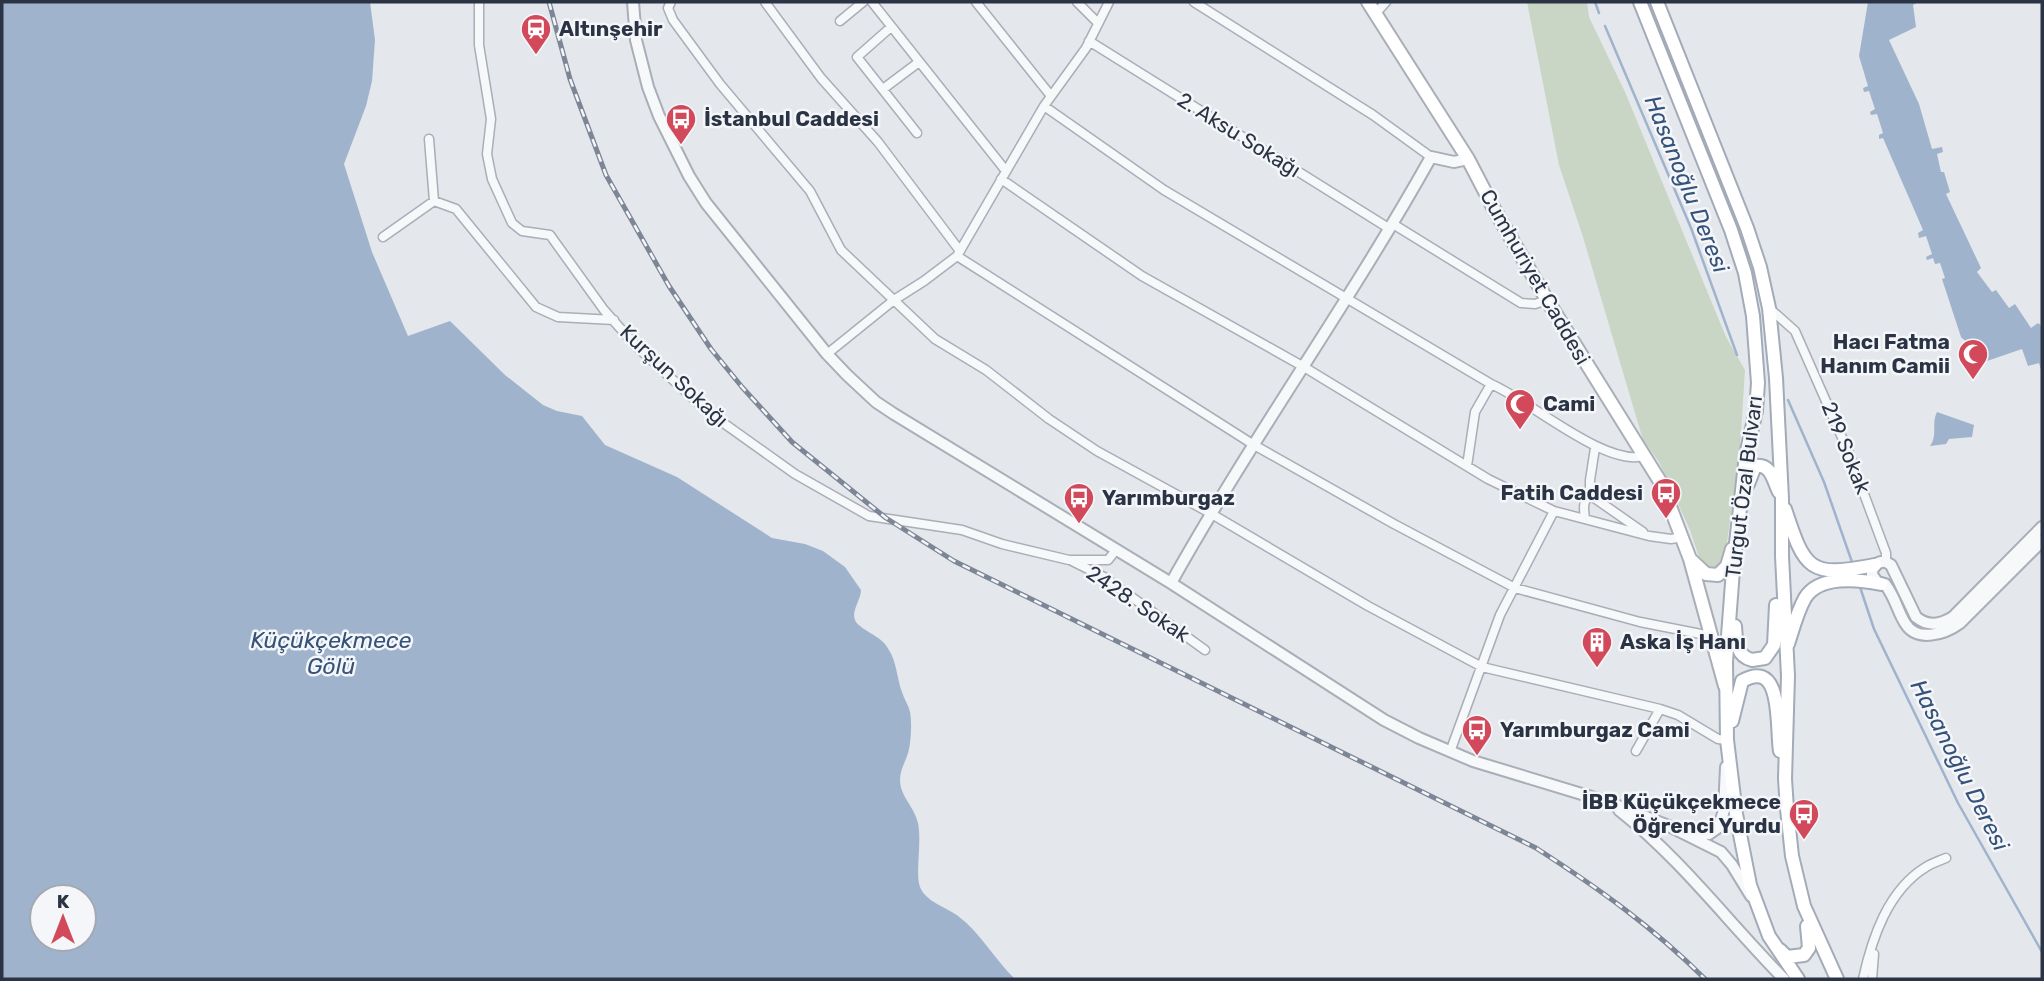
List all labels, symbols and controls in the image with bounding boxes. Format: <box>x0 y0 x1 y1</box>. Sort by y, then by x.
station icon: Altınşehir <box>519 12 553 56</box>
place label: Altınşehir <box>559 16 663 41</box>
street label: 2. Aksu Sokağı <box>1173 87 1305 182</box>
water label: Hasanoğlu Deresi <box>1639 91 1736 278</box>
bus stop icon: İstanbul Caddesi <box>664 102 698 146</box>
place label: İstanbul Caddesi <box>704 106 879 131</box>
street label: Cumhuriyet Caddesi <box>1475 185 1596 369</box>
street label: Kurşun Sokağı <box>615 319 734 432</box>
place label: Hacı Fatma Hanım Camii <box>1820 329 1950 378</box>
mosque icon: Hacı Fatma Hanım Camii <box>1956 337 1990 381</box>
mosque icon: Cami <box>1503 387 1537 431</box>
place label: Cami <box>1543 391 1595 416</box>
street label: Turgut Özal Bulvarı <box>1720 394 1767 580</box>
street label: 219 Sokak <box>1817 398 1876 498</box>
bus stop icon: Fatih Caddesi <box>1649 476 1683 520</box>
place label: Fatih Caddesi <box>1500 480 1643 505</box>
bus stop icon: Yarımburgaz <box>1062 481 1096 525</box>
place label: Yarımburgaz <box>1102 485 1235 510</box>
street label: 2428. Sokak <box>1082 560 1195 647</box>
building icon: Aska İş Hanı <box>1580 625 1614 669</box>
water label: Küçükçekmece Gölü <box>251 626 412 680</box>
place label: Aska İş Hanı <box>1620 629 1746 654</box>
water label: Hasanoğlu Deresi <box>1905 675 2016 857</box>
bus stop icon: Yarımburgaz Cami <box>1460 713 1494 757</box>
place label: Yarımburgaz Cami <box>1500 717 1690 742</box>
place label: İBB Küçükçekmece Öğrenci Yurdu <box>1582 789 1781 838</box>
bus stop icon: İBB Küçükçekmece Öğrenci Yurdu <box>1787 797 1821 841</box>
north arrow <box>28 883 98 953</box>
text: K <box>57 890 70 913</box>

